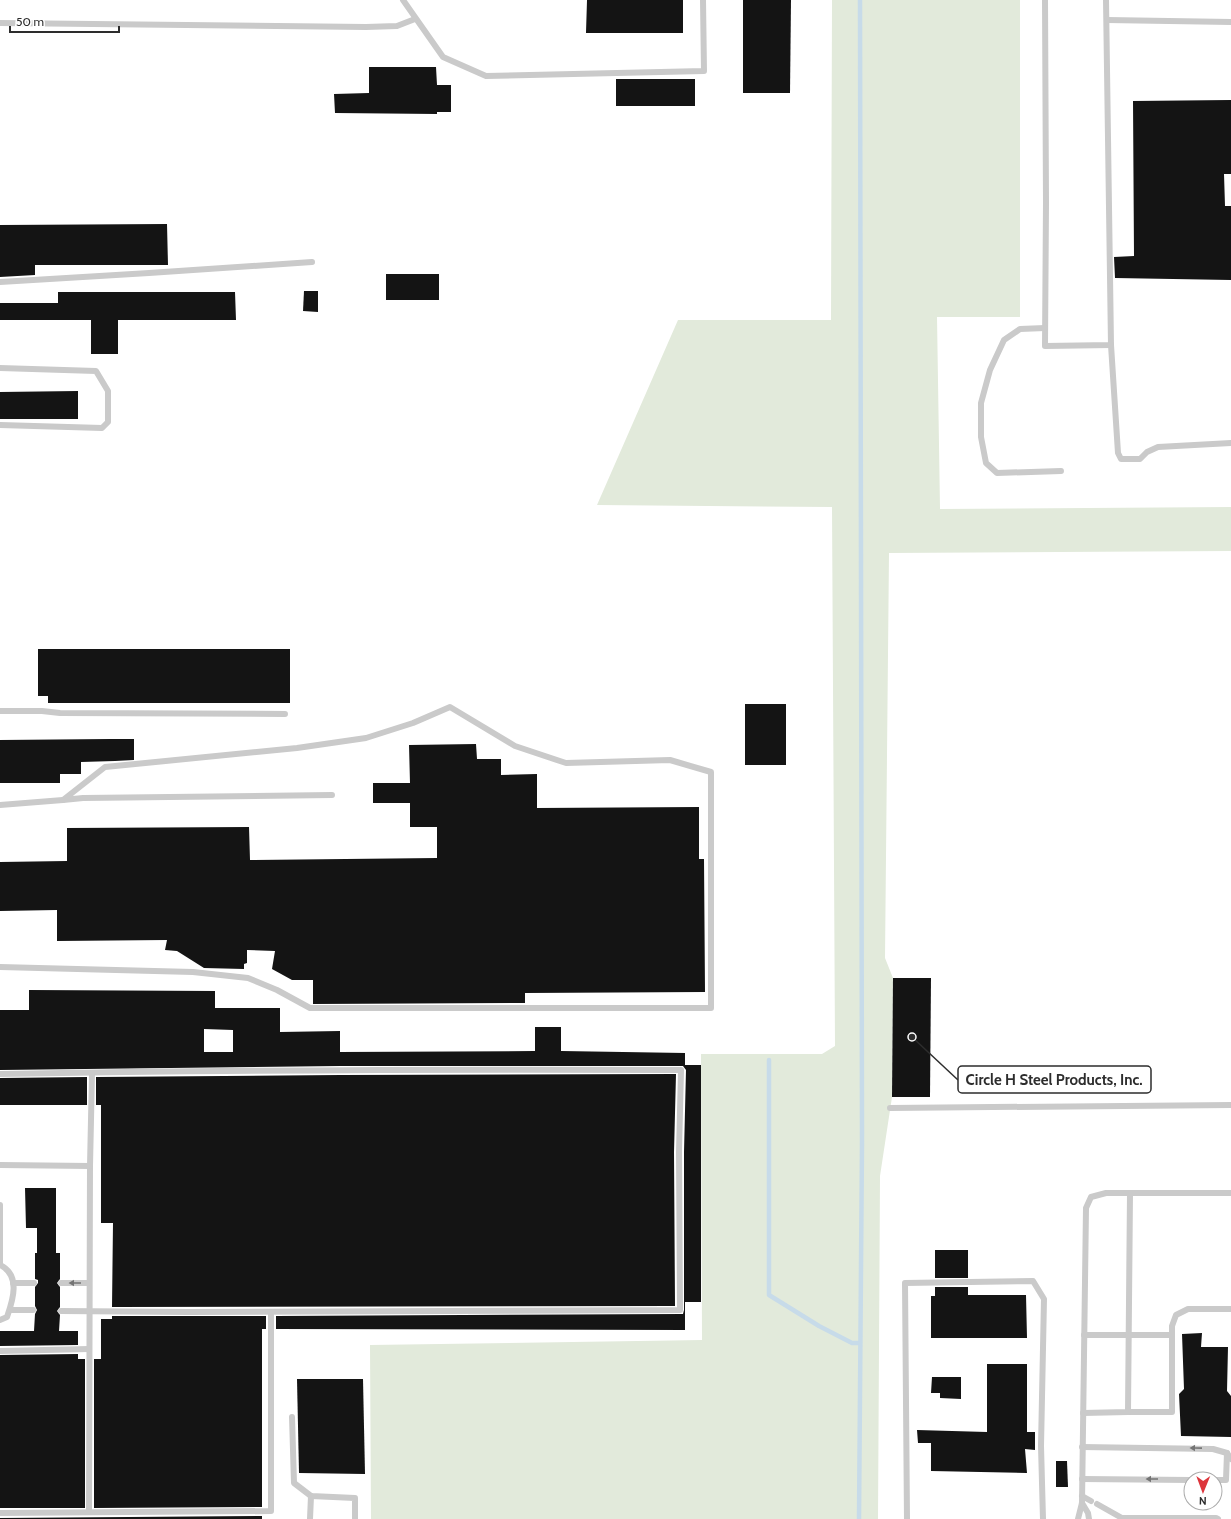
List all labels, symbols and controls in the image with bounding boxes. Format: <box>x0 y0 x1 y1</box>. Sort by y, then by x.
scale bar <box>10 8 119 34</box>
text: 50 m <box>16 14 44 29</box>
callout: Circle H Steel Products, Inc. <box>958 1066 1151 1093</box>
text: Circle H Steel Products, Inc. <box>965 1071 1143 1089</box>
one-way arrow <box>68 1280 81 1286</box>
one-way arrow <box>1190 1445 1202 1452</box>
north arrow <box>1183 1471 1223 1511</box>
one-way arrow <box>1145 1476 1158 1482</box>
text: N <box>1199 1494 1207 1508</box>

